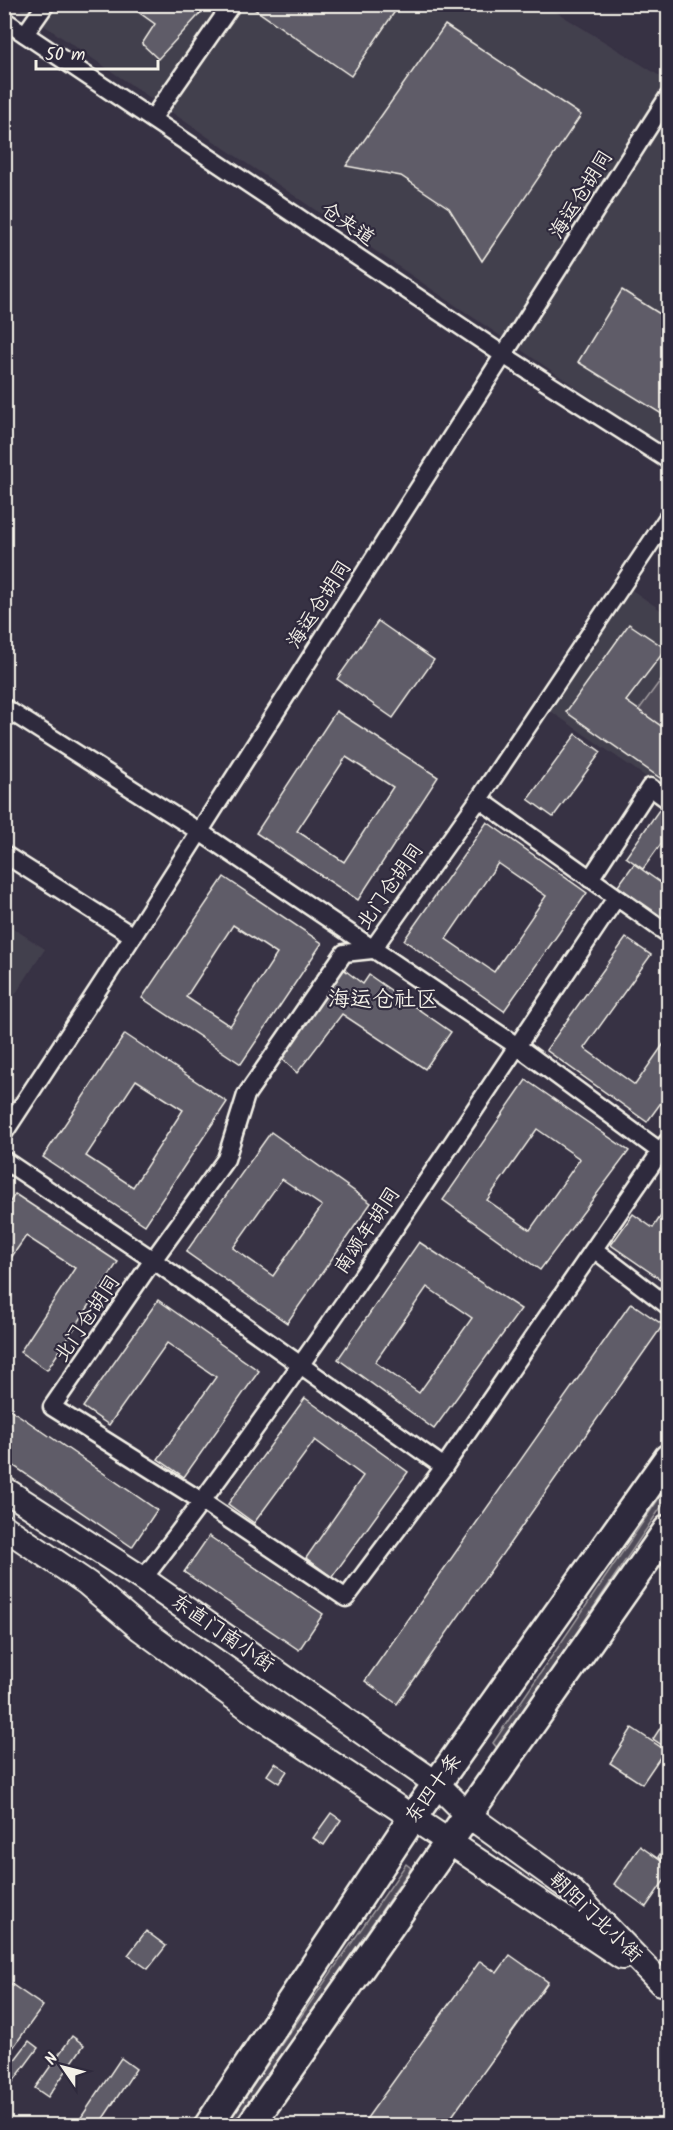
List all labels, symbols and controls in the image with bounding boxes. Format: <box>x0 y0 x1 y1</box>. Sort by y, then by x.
scale bar <box>36 33 158 71</box>
text: 50 m <box>45 41 85 70</box>
street label: 海运仓胡同 <box>542 144 622 246</box>
street label: 仓夹道 <box>313 195 381 255</box>
street label: 海运仓胡同 <box>279 554 361 656</box>
street label: 北门仓胡同 <box>349 837 433 937</box>
district label: 海运仓社区 <box>328 983 438 1018</box>
street label: 南颂年胡同 <box>327 1181 409 1281</box>
street label: 北门仓胡同 <box>47 1269 129 1369</box>
street label: 东直门南小街 <box>164 1586 280 1682</box>
street label: 东四十条 <box>398 1747 470 1831</box>
street label: 朝阳门北小街 <box>541 1865 649 1971</box>
north arrow <box>33 2037 93 2097</box>
text: N <box>39 2048 65 2071</box>

